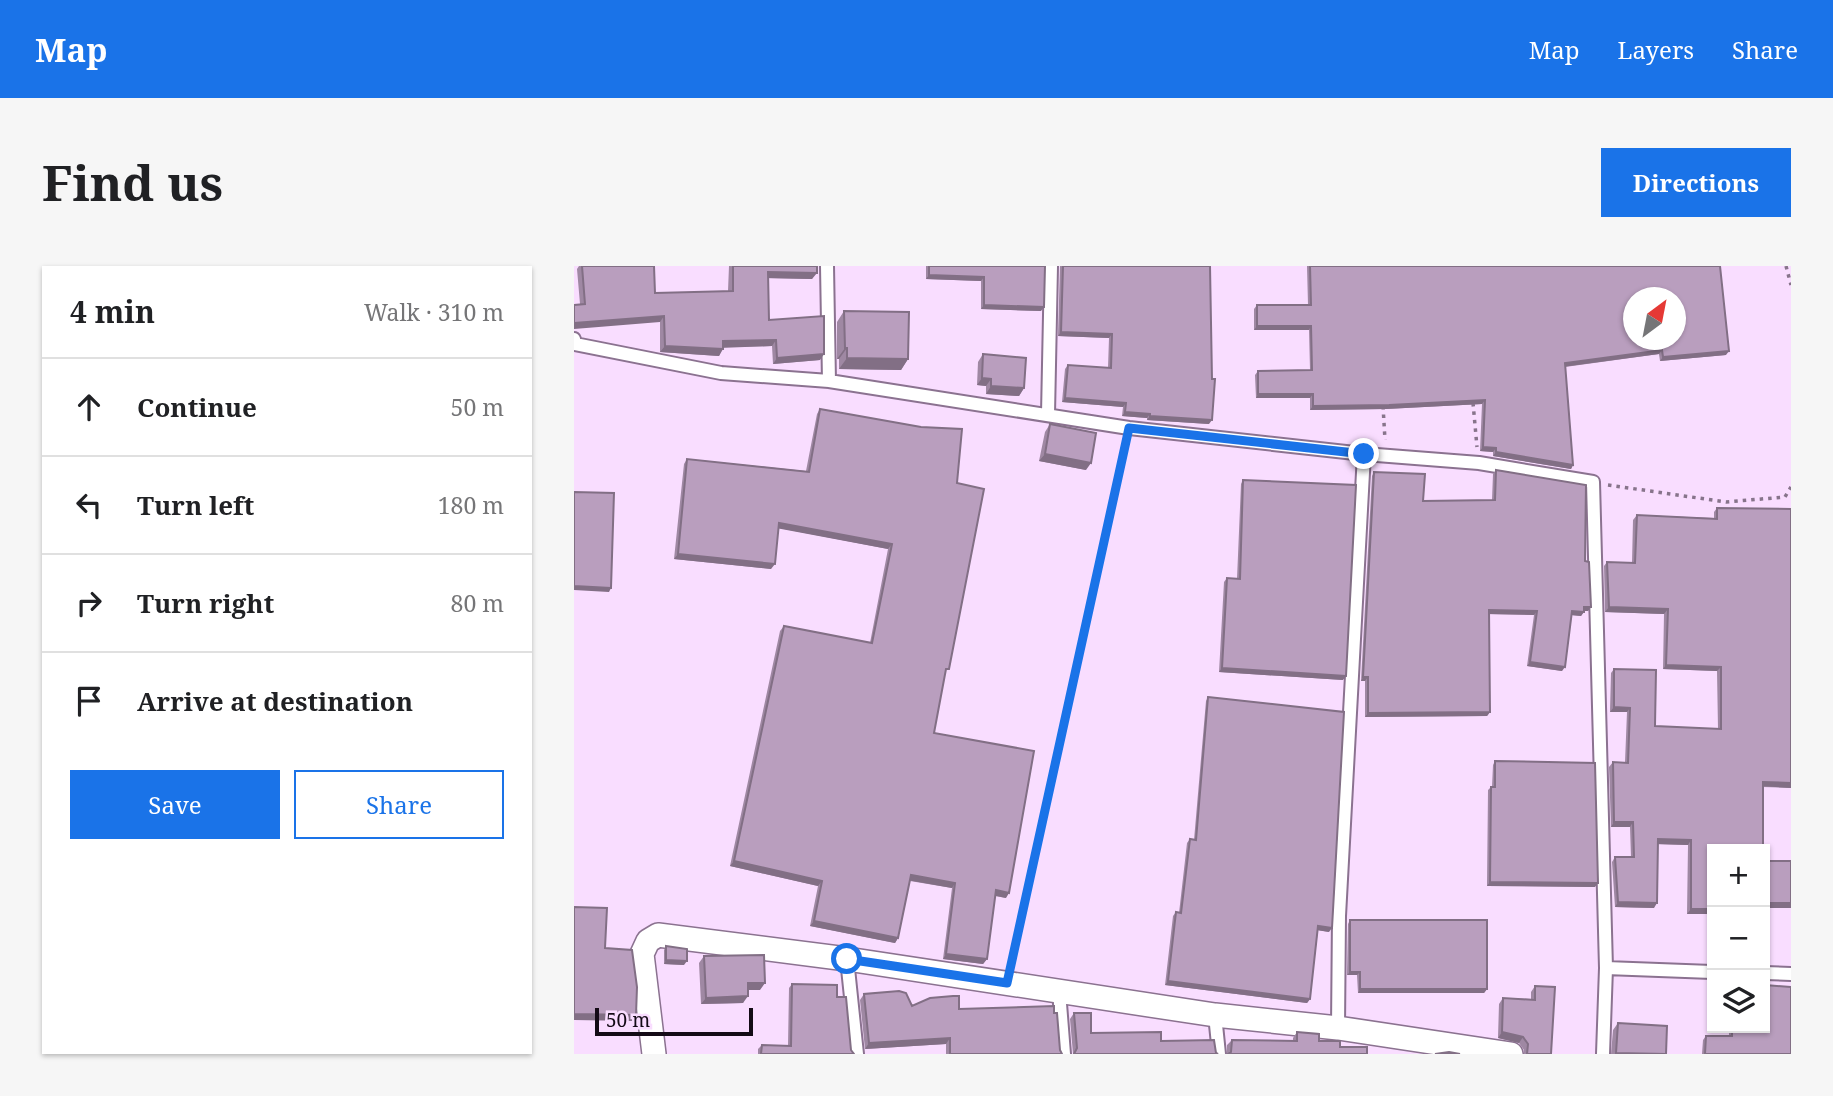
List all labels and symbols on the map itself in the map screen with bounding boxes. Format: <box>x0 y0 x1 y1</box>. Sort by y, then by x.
north arrow <box>1623 287 1686 350</box>
route end <box>1348 438 1379 469</box>
route start <box>831 943 862 974</box>
scale bar <box>595 1005 752 1037</box>

